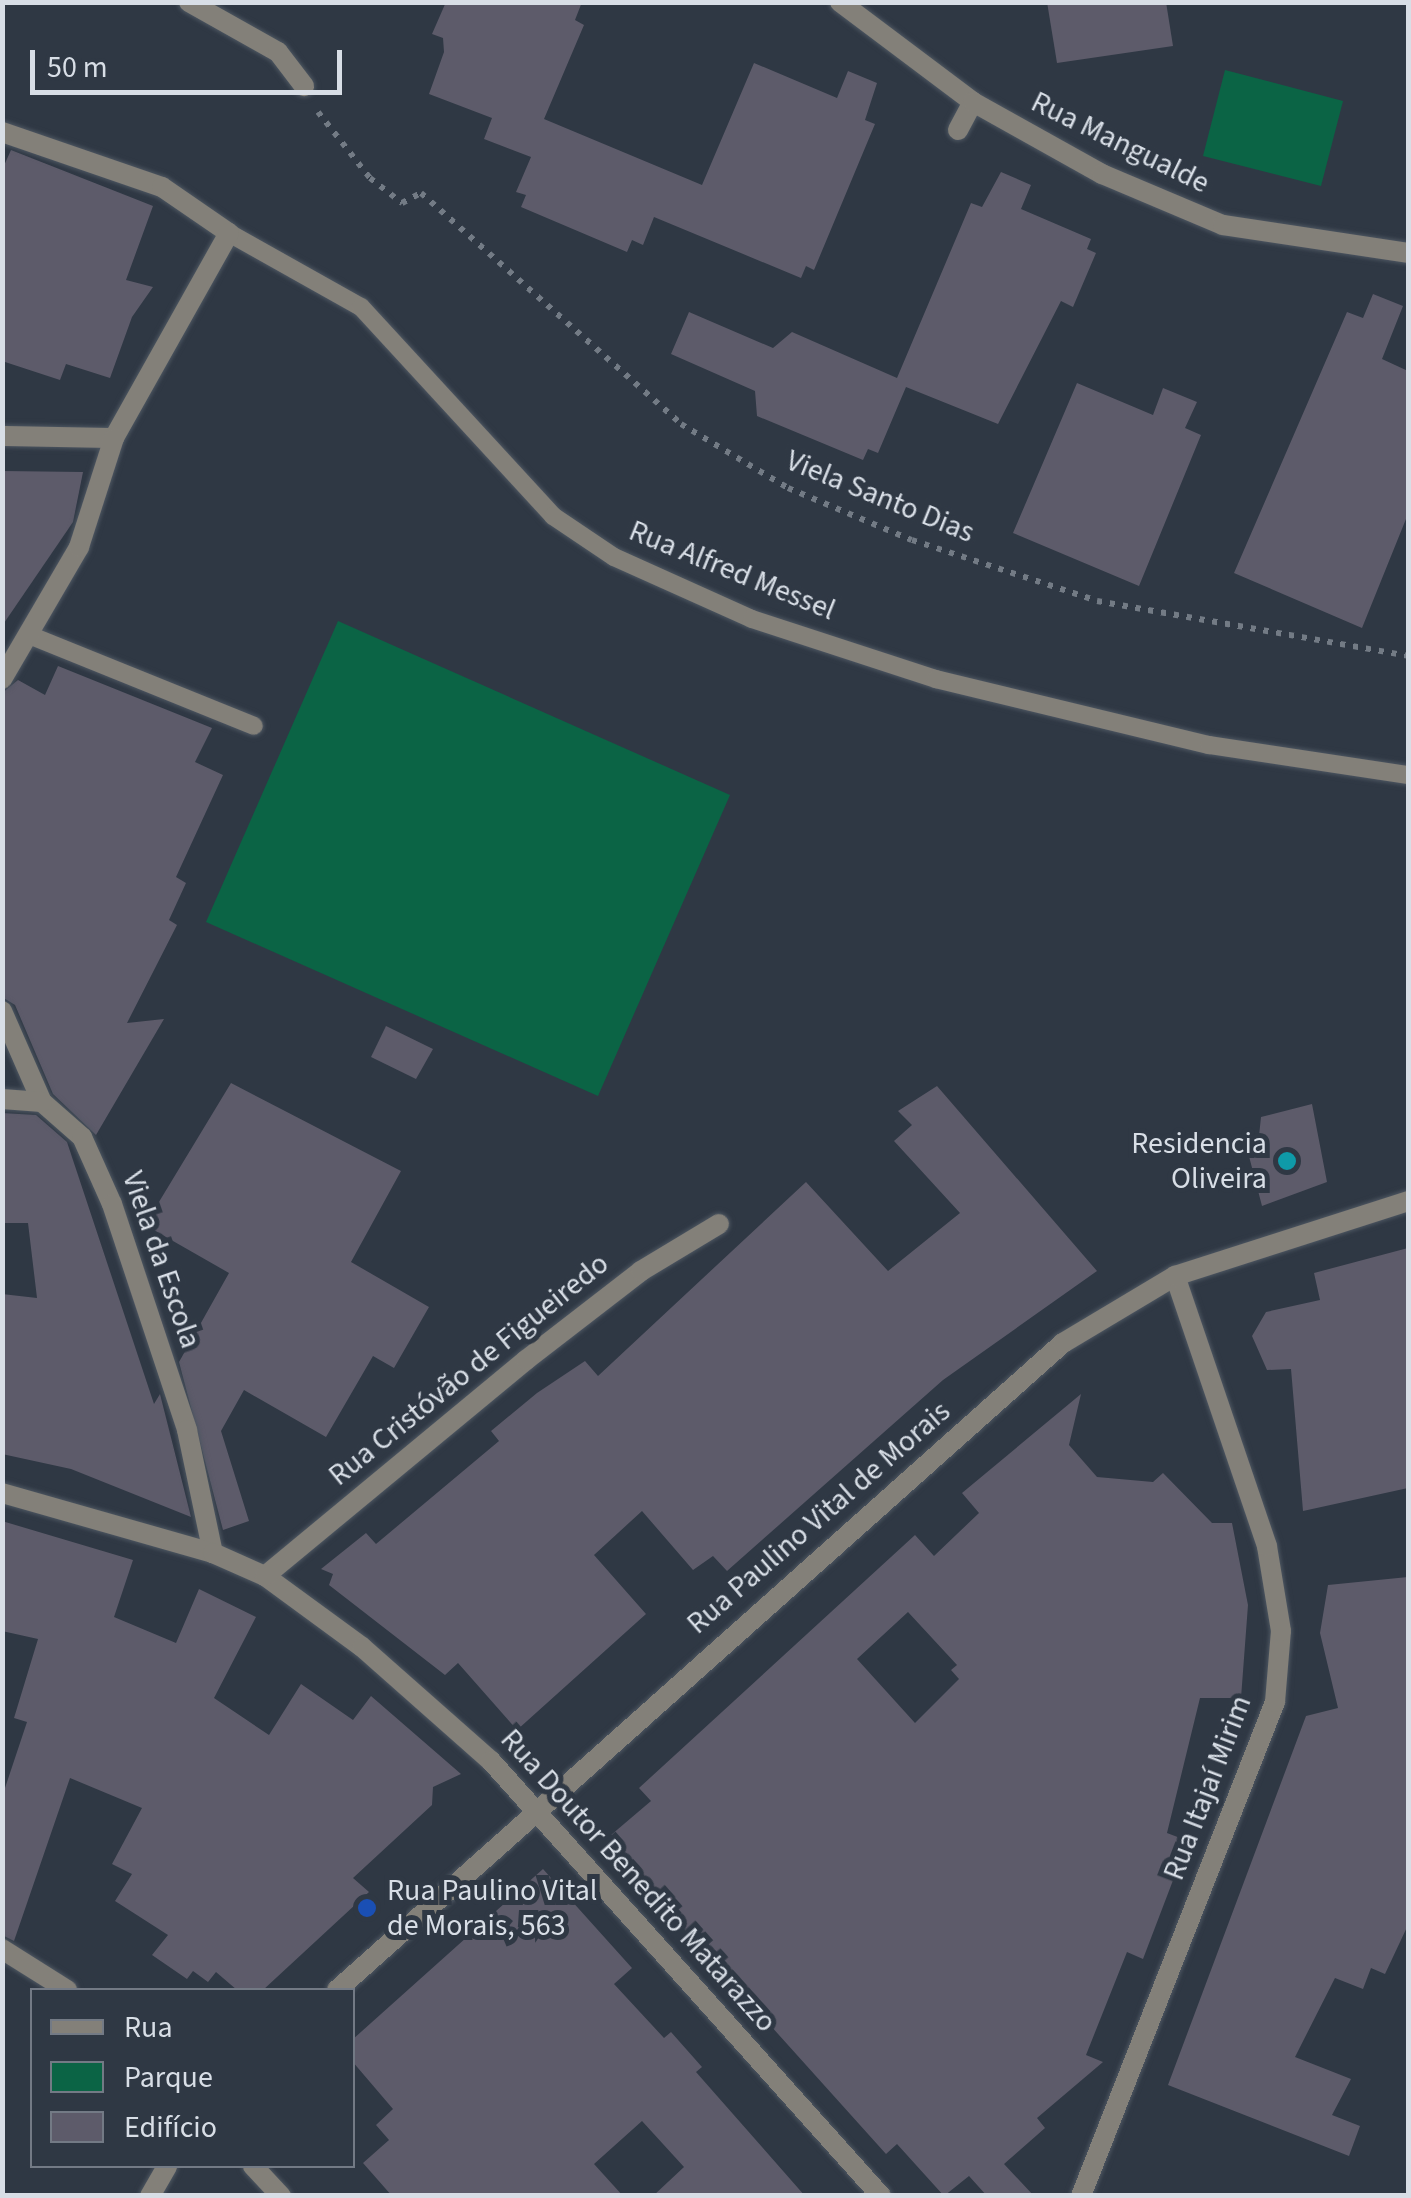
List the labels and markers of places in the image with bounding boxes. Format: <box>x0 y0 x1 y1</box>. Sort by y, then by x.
place label: Residencia Oliveira <box>1131 1126 1267 1196</box>
marker: Residencia Oliveira <box>1276 1150 1298 1172</box>
place label: Rua Paulino Vital de Morais, 563 <box>387 1873 597 1944</box>
marker: Rua Paulino Vital de Morais, 563 <box>356 1897 378 1919</box>

